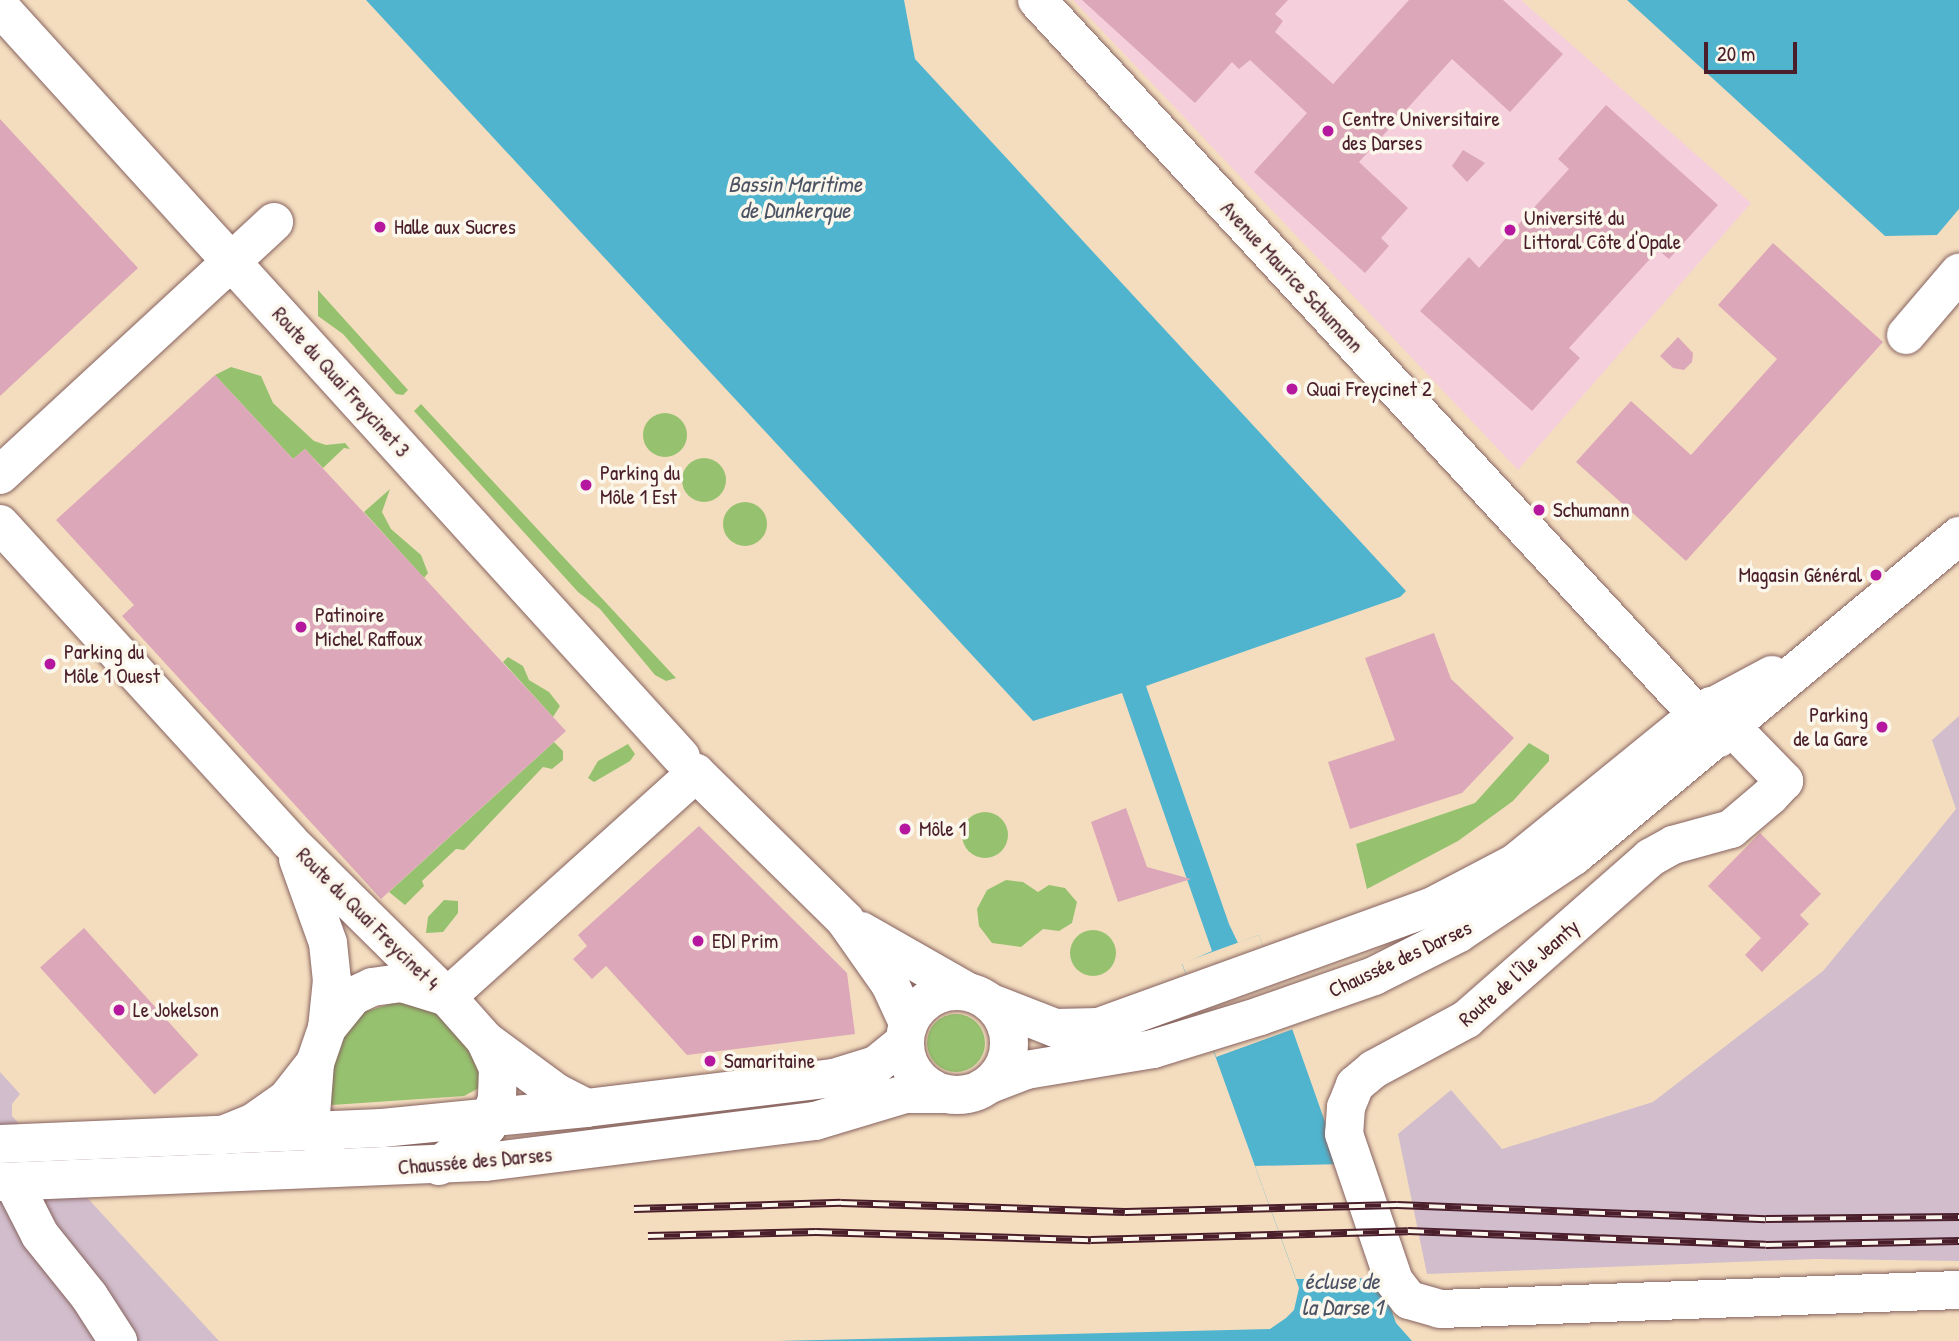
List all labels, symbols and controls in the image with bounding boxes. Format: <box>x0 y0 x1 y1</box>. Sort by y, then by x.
scale bar <box>1707 28 1800 72</box>
text: 20 m <box>1717 39 1755 68</box>
place label: Centre Universitaire des Darses <box>1342 106 1500 156</box>
marker: Centre Universitaire des Darses <box>1320 123 1336 139</box>
water label: Bassin Maritime de Dunkerque <box>728 170 862 224</box>
street label: Avenue Maurice Schumann <box>1215 196 1369 358</box>
place label: Université du Littoral Côte d'Opale <box>1524 205 1681 255</box>
place label: Halle aux Sucres <box>394 214 516 240</box>
marker: Halle aux Sucres <box>372 219 388 235</box>
marker: Université du Littoral Côte d'Opale <box>1502 222 1518 238</box>
street label: Route du Quai Freycinet 3 <box>267 302 415 462</box>
place label: Quai Freycinet 2 <box>1306 376 1432 402</box>
marker: Quai Freycinet 2 <box>1284 381 1300 397</box>
place label: Parking du Môle 1 Est <box>600 460 680 510</box>
marker: Parking du Môle 1 Est <box>578 477 594 493</box>
place label: Schumann <box>1553 497 1630 523</box>
marker: Schumann <box>1531 502 1547 518</box>
place label: Magasin Général <box>1738 562 1862 588</box>
marker: Magasin Général <box>1868 567 1884 583</box>
place label: Patinoire Michel Raffoux <box>315 602 423 652</box>
marker: Patinoire Michel Raffoux <box>293 619 309 635</box>
place label: Parking du Môle 1 Ouest <box>64 639 160 689</box>
marker: Parking du Môle 1 Ouest <box>42 656 58 672</box>
place label: Parking de la Gare <box>1793 702 1868 752</box>
marker: Parking de la Gare <box>1874 719 1890 735</box>
place label: Môle 1 <box>919 816 966 842</box>
marker: Môle 1 <box>897 821 913 837</box>
street label: Route du Quai Freycinet 4 <box>291 842 445 996</box>
street label: Route de l'Île Jeanty <box>1454 914 1584 1032</box>
street label: Chaussée des Darses <box>1324 915 1476 1003</box>
place label: EDI Prim <box>712 928 778 954</box>
marker: EDI Prim <box>690 933 706 949</box>
place label: Le Jokelson <box>133 997 219 1023</box>
marker: Le Jokelson <box>111 1002 127 1018</box>
place label: Samaritaine <box>724 1048 815 1074</box>
marker: Samaritaine <box>702 1053 718 1069</box>
street label: Chaussée des Darses <box>397 1142 553 1180</box>
water label: écluse de la Darse 1 <box>1302 1267 1382 1321</box>

